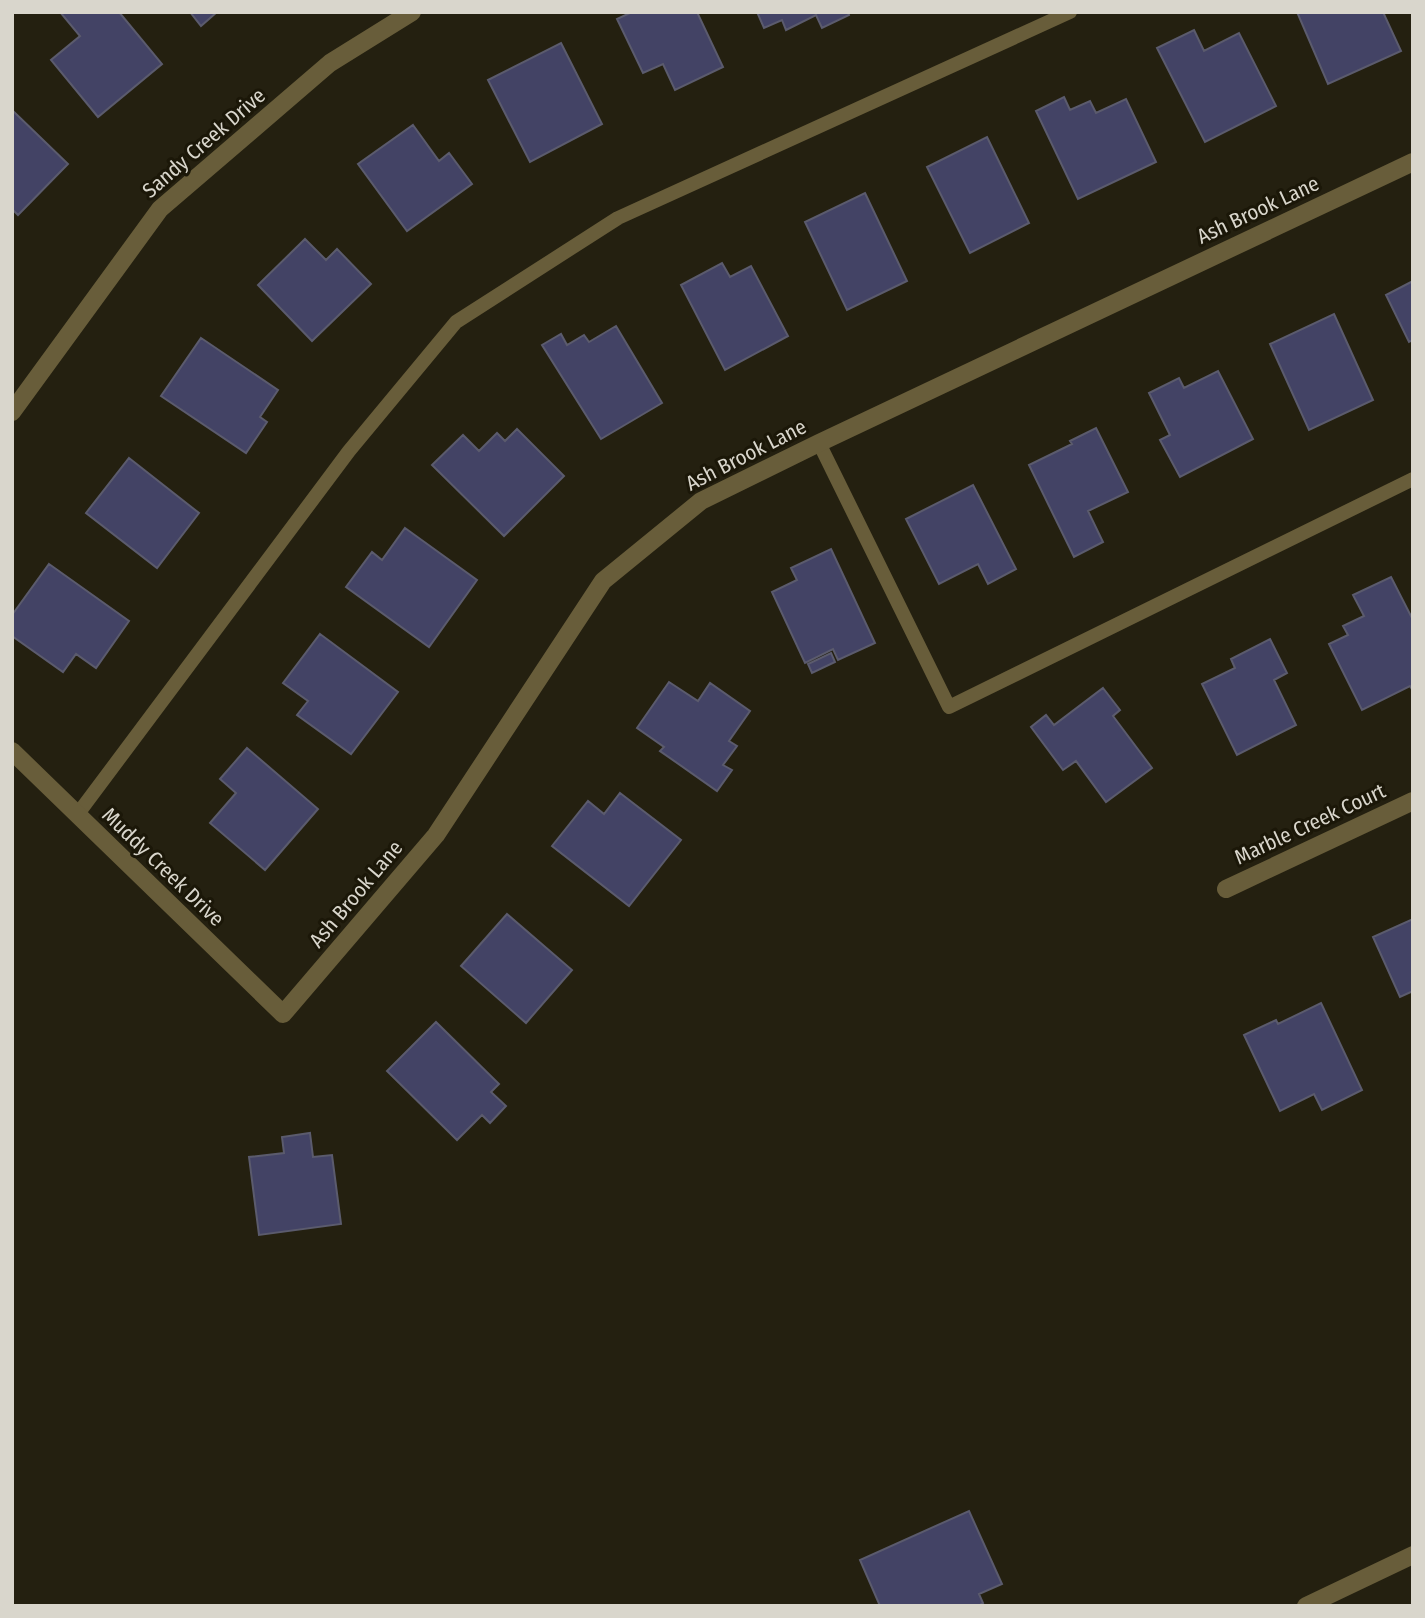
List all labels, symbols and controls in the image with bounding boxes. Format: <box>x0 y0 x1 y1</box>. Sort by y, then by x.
street label: Sandy Creek Drive <box>137 83 271 203</box>
street label: Ash Brook Lane <box>1193 170 1323 250</box>
street label: Ash Brook Lane <box>681 413 811 497</box>
street label: Marble Creek Court <box>1230 778 1390 870</box>
street label: Muddy Creek Drive <box>97 802 229 932</box>
street label: Ash Brook Lane <box>304 835 408 953</box>

